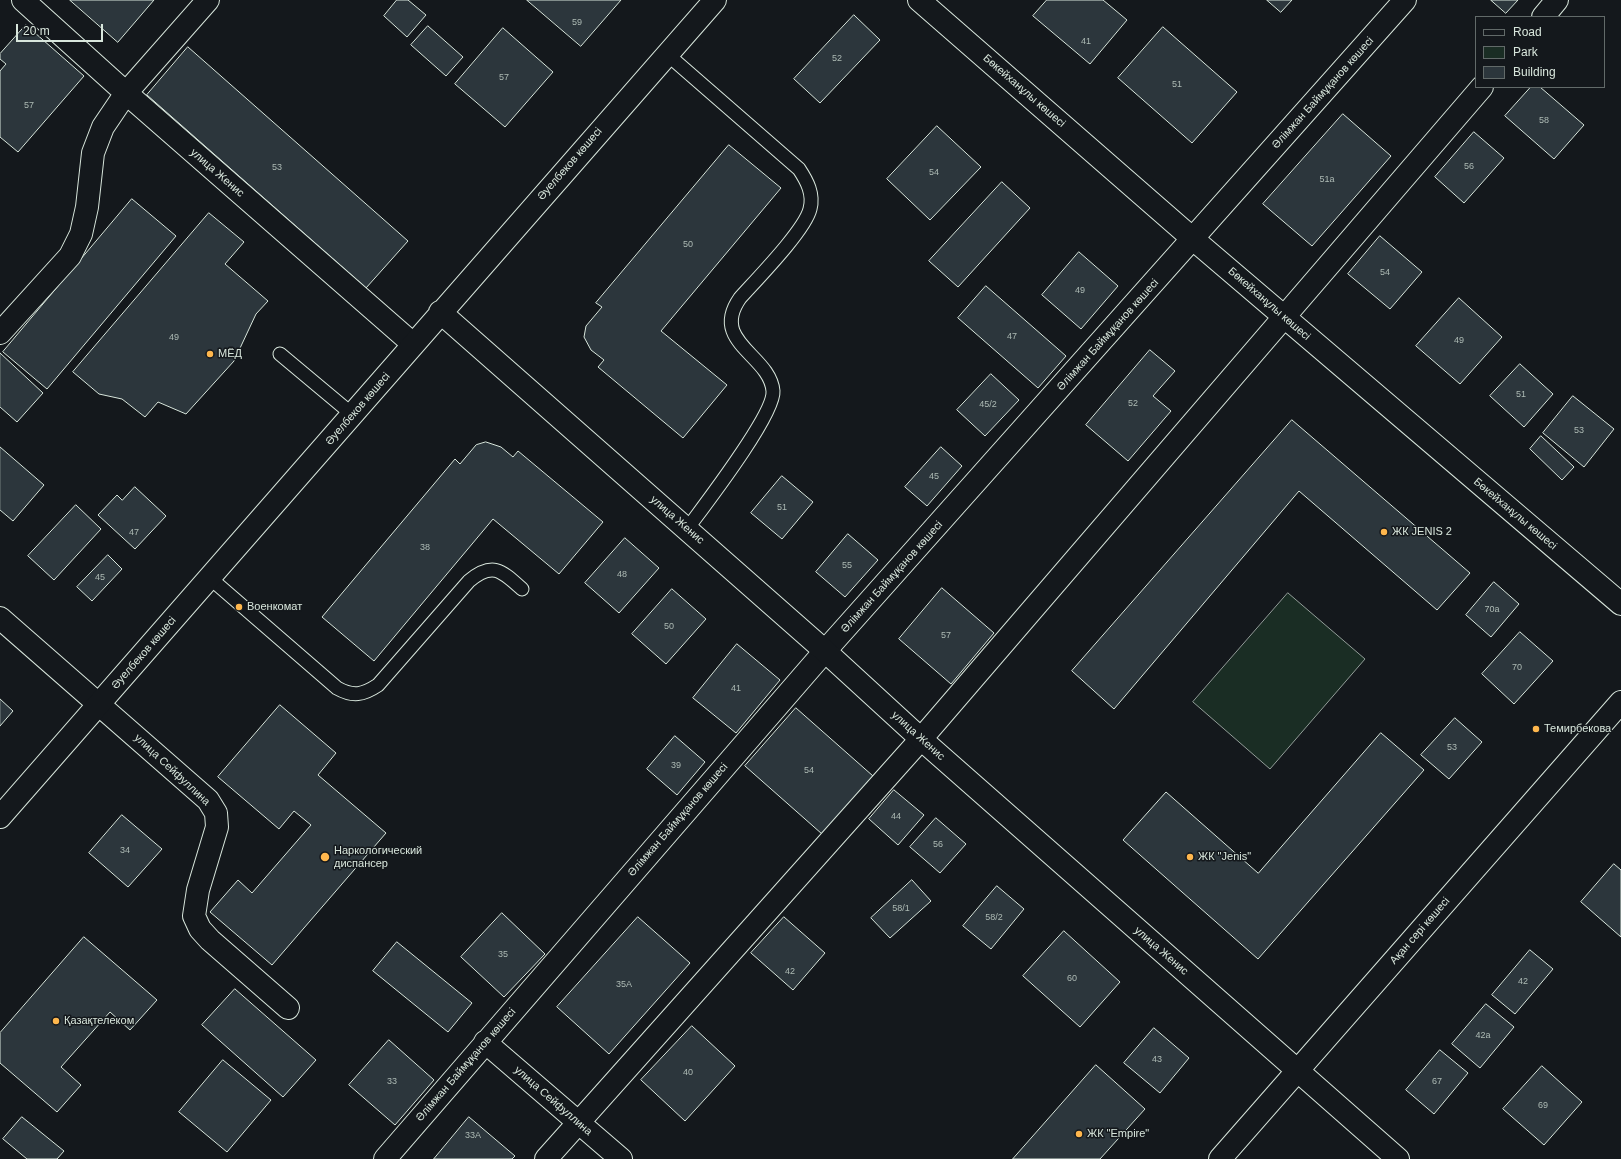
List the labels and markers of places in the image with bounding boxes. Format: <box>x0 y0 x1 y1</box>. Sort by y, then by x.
place label: МЁД <box>218 347 242 361</box>
marker: МЁД <box>205 349 215 359</box>
place label: ЖК JENIS 2 <box>1392 525 1452 539</box>
marker: ЖК JENIS 2 <box>1379 527 1389 537</box>
place label: Военкомат <box>247 600 302 614</box>
marker: Военкомат <box>234 602 244 612</box>
place label: Темирбекова <box>1544 722 1611 736</box>
marker: Темирбекова <box>1531 724 1541 734</box>
place label: Наркологический диспансер <box>334 844 422 870</box>
place label: ЖК "Jenis" <box>1198 850 1251 864</box>
marker: Наркологический диспансер <box>319 851 331 863</box>
marker: ЖК "Jenis" <box>1185 852 1195 862</box>
place label: Қазақтелеком <box>64 1014 134 1028</box>
marker: Қазақтелеком <box>51 1016 61 1026</box>
place label: ЖК "Empire" <box>1087 1127 1149 1141</box>
marker: ЖК "Empire" <box>1074 1129 1084 1139</box>

